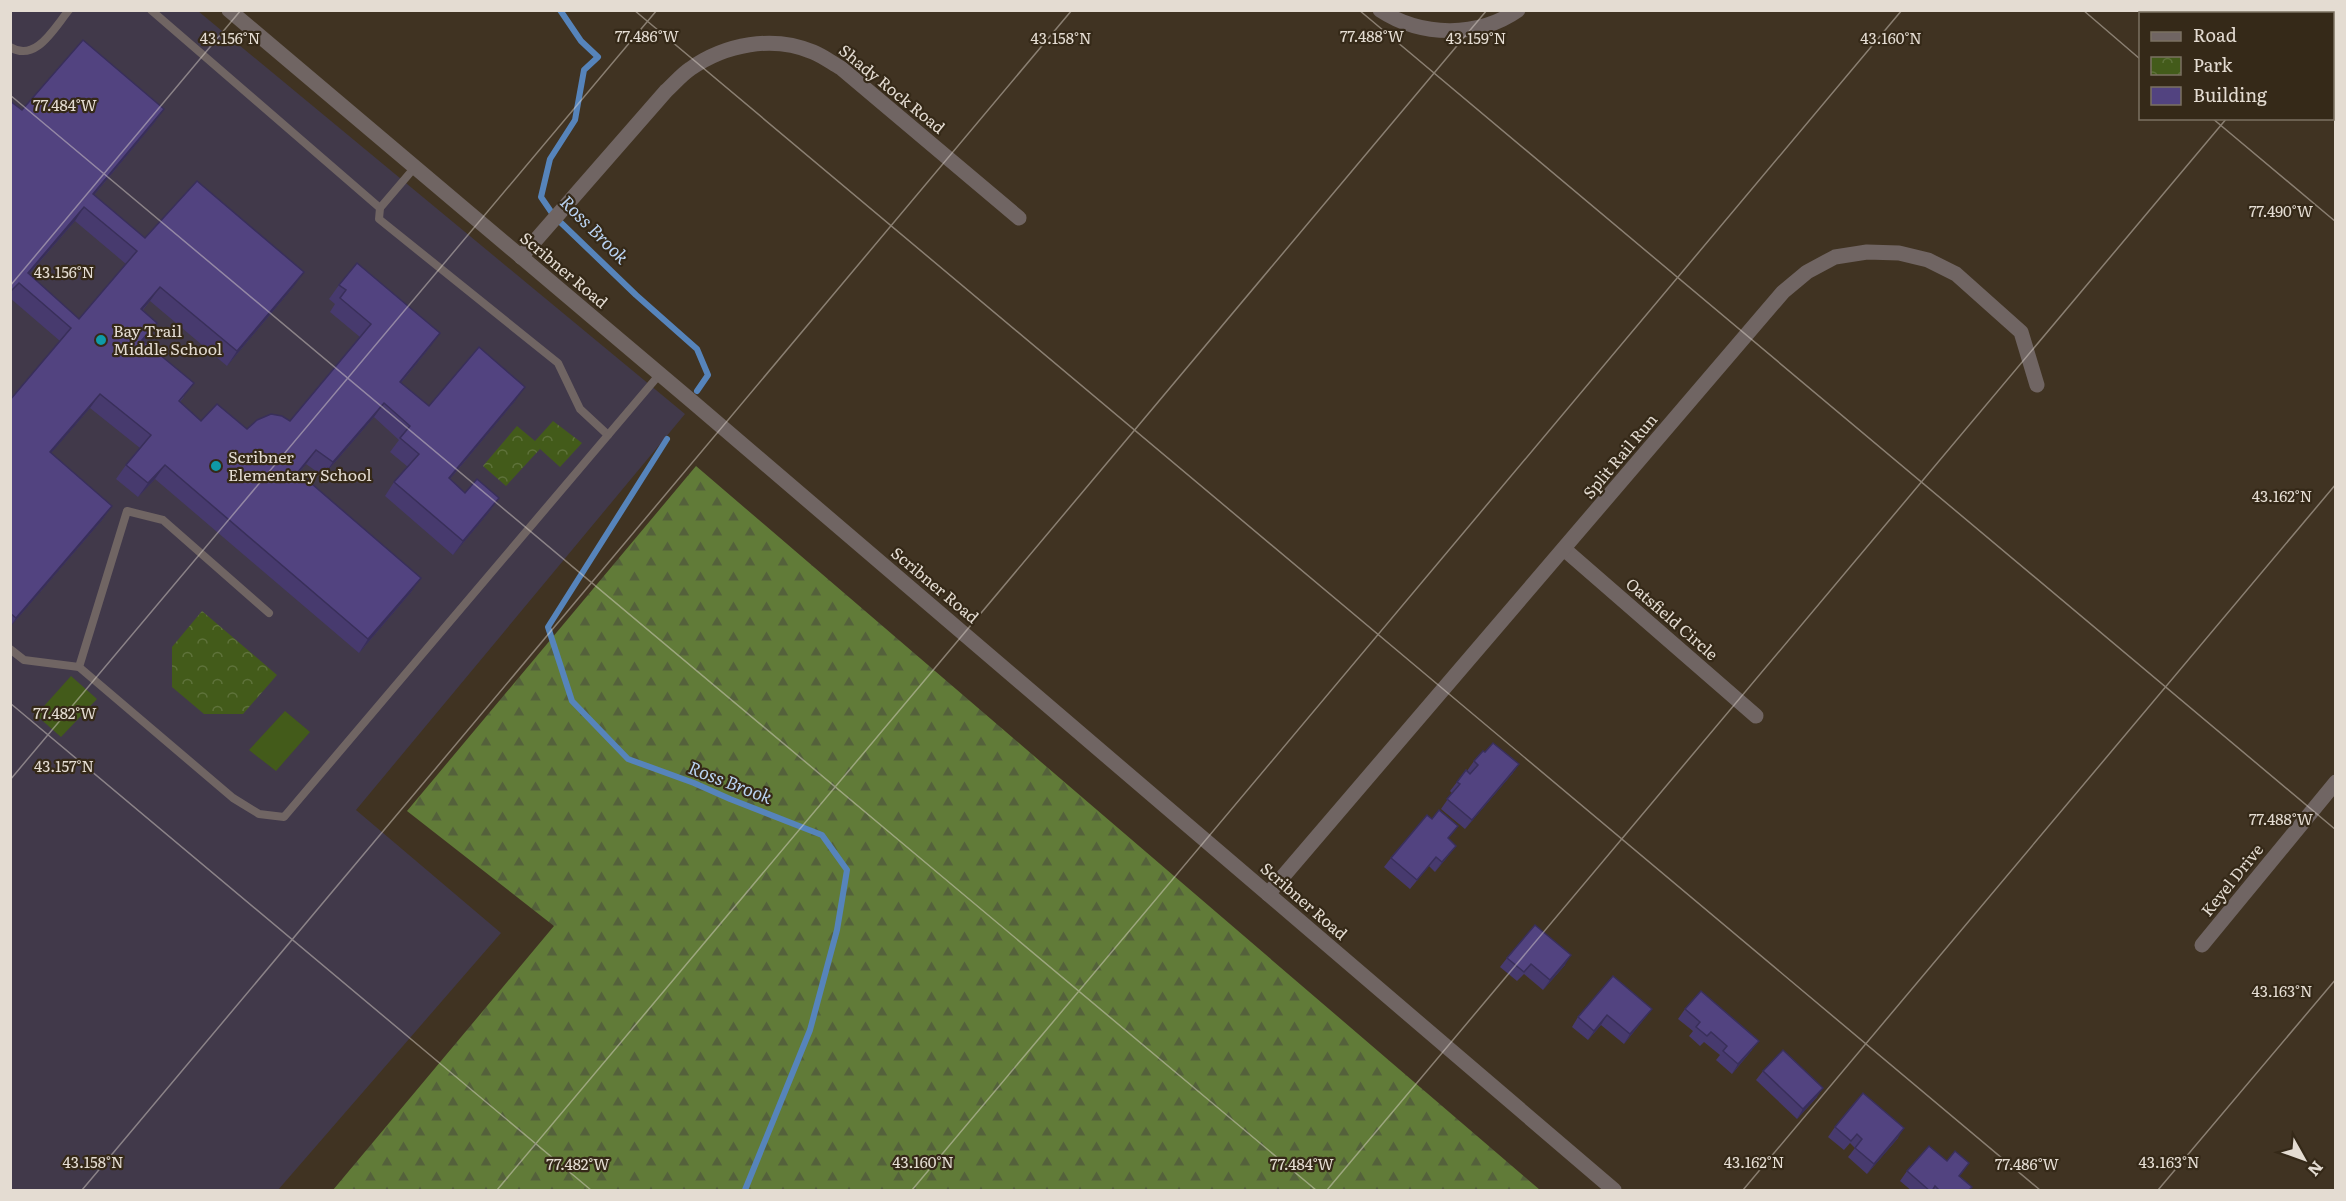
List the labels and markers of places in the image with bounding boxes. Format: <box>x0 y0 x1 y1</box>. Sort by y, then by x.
place label: Bay Trail Middle School <box>113 318 222 360</box>
marker: Bay Trail Middle School <box>94 333 108 347</box>
place label: Scribner Elementary School <box>228 444 372 486</box>
marker: Scribner Elementary School <box>209 459 223 473</box>

